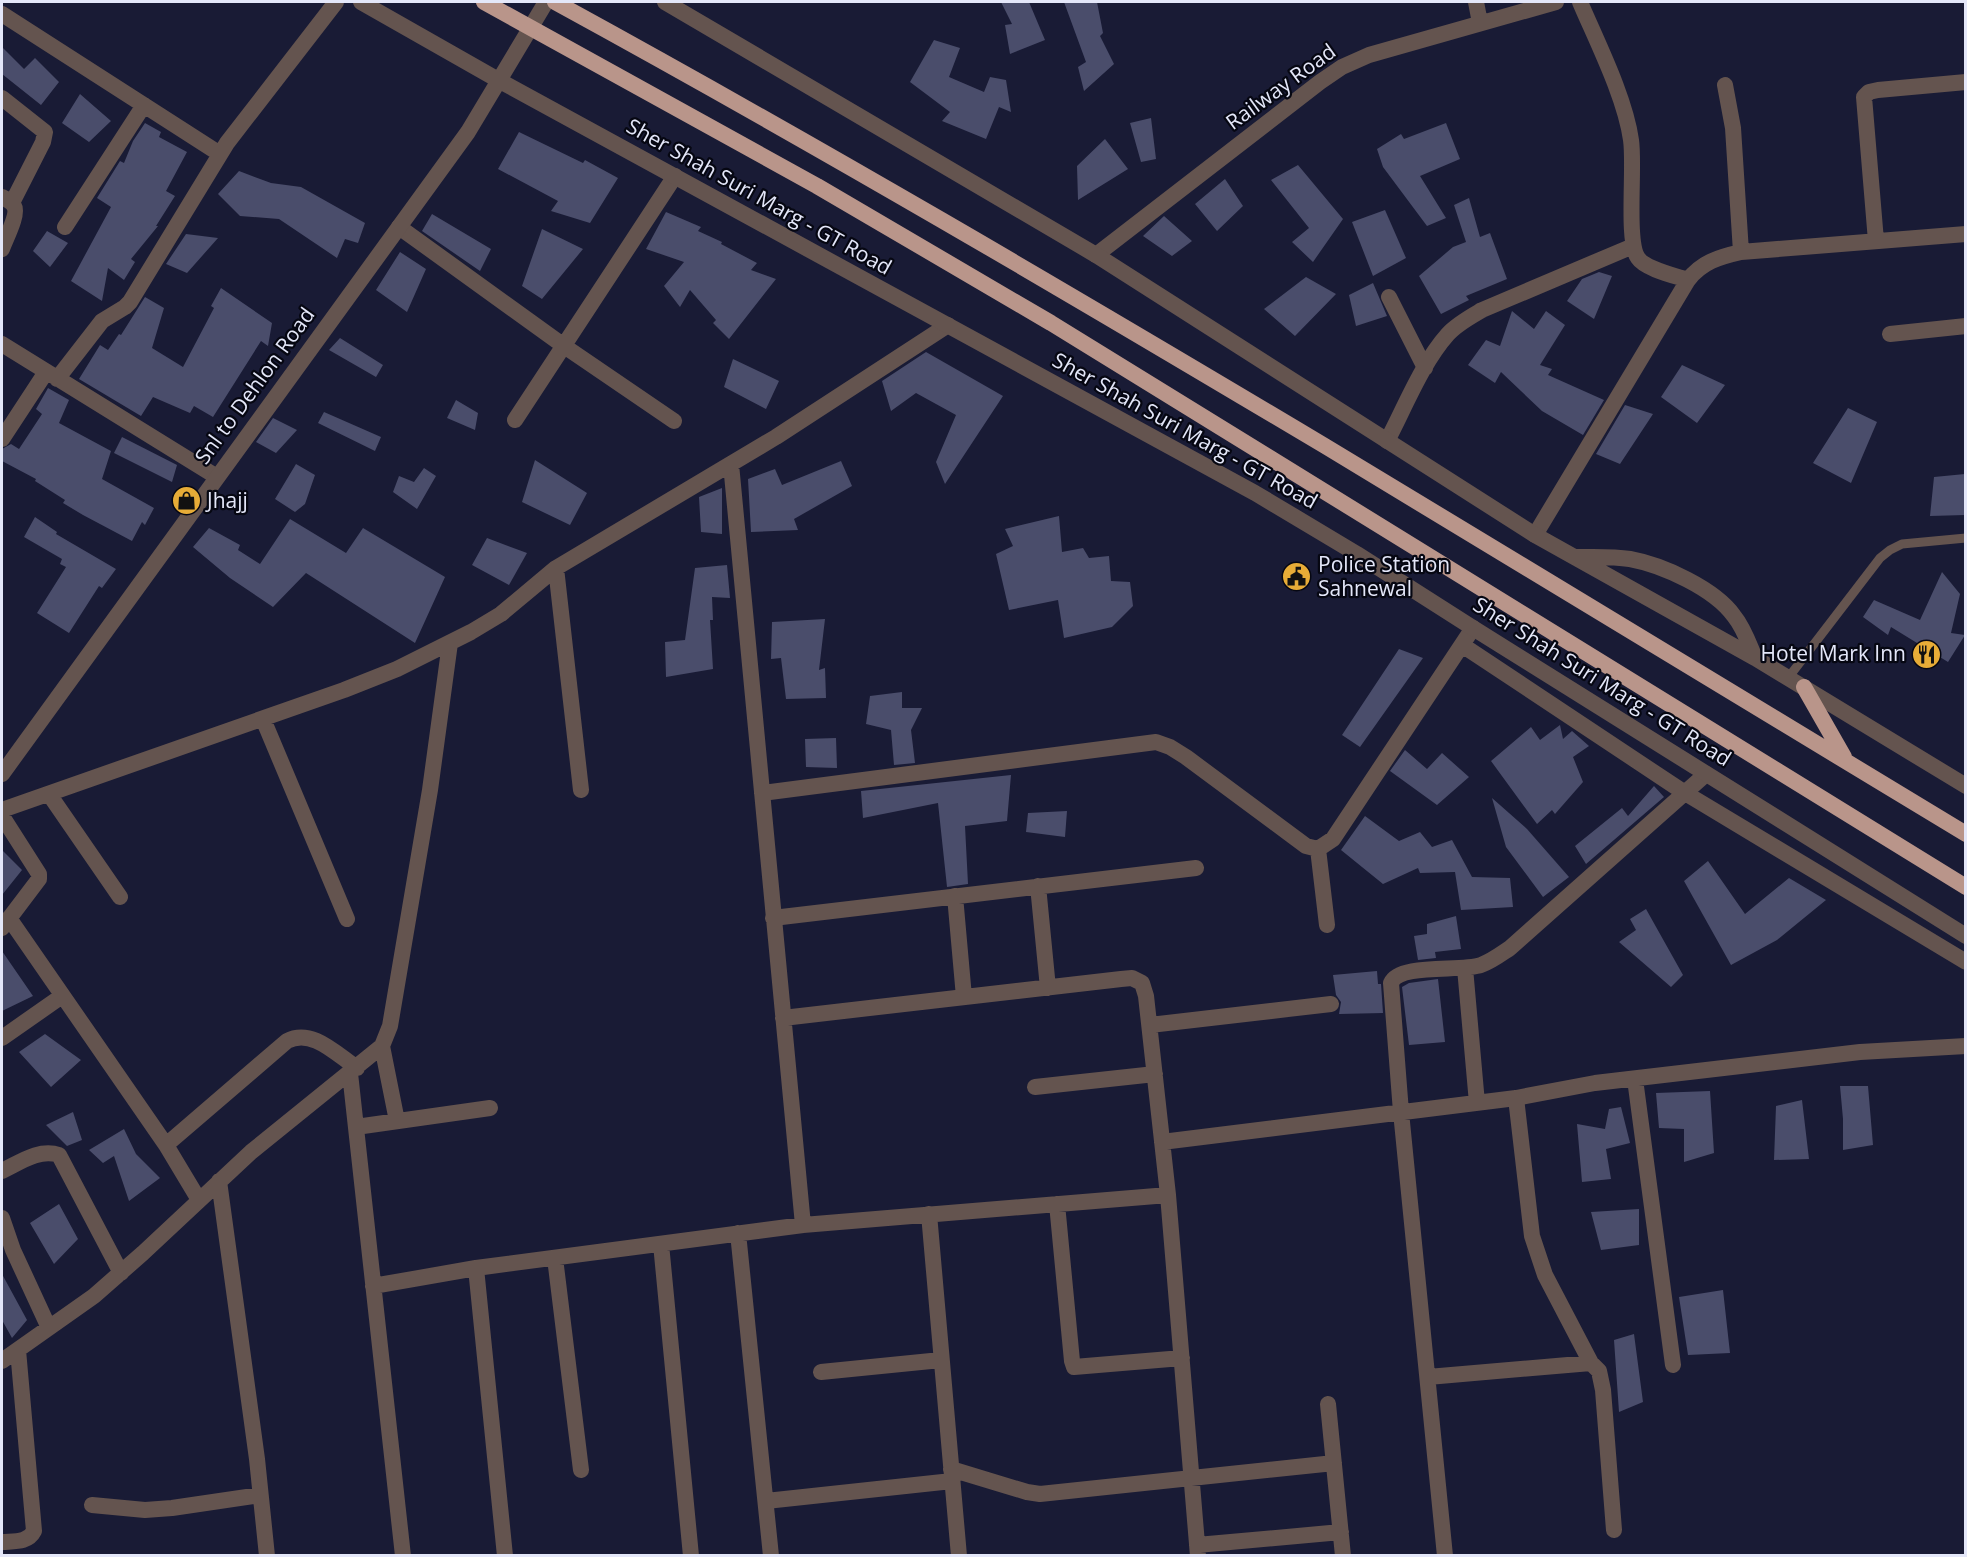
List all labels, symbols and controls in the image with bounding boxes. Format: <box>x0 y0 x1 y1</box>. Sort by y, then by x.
street label: Railway Road <box>1220 37 1341 136</box>
street label: Sher Shah Suri Marg - GT Road <box>622 111 897 281</box>
street label: Snl to Dehlon Road <box>188 302 320 469</box>
street label: Sher Shah Suri Marg - GT Road <box>1048 345 1323 515</box>
shop icon: Jhajj <box>170 485 202 517</box>
place label: Jhajj <box>205 486 248 514</box>
place label: Police Station Sahnewal <box>1318 550 1450 602</box>
public building icon: Police Station Sahnewal <box>1281 561 1313 593</box>
street label: Sher Shah Suri Marg - GT Road <box>1468 590 1737 772</box>
restaurant icon: Hotel Mark Inn <box>1911 638 1943 670</box>
place label: Hotel Mark Inn <box>1761 639 1906 667</box>

